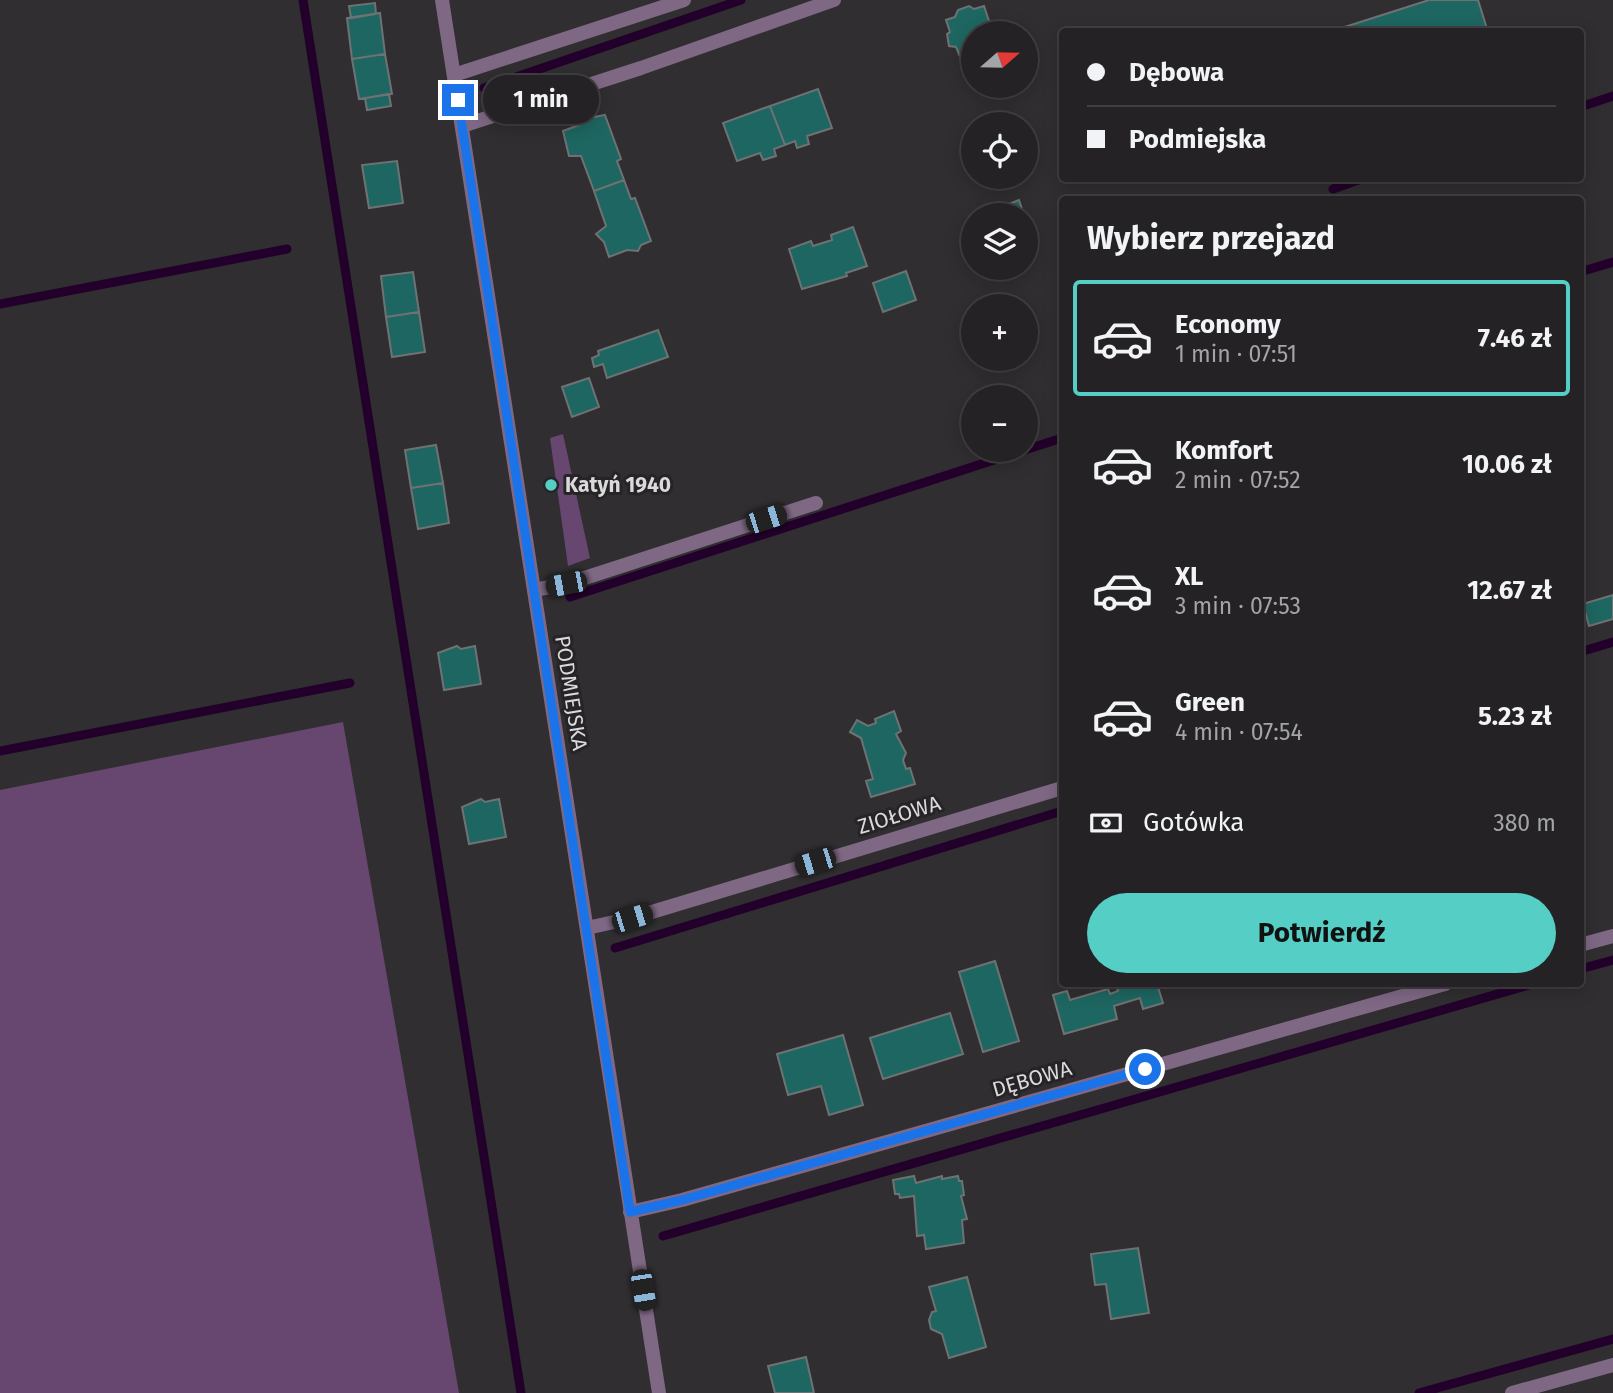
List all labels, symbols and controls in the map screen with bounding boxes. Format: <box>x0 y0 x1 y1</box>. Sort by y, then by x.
north arrow <box>961 21 1038 98</box>
map controls <box>961 21 1038 462</box>
text: Dębowa <box>1129 57 1224 88</box>
callout: 1 min <box>482 76 598 124</box>
route end <box>442 84 474 116</box>
text: 1 min <box>513 85 569 113</box>
button: locate <box>961 112 1038 189</box>
text: Podmiejska <box>1129 124 1266 155</box>
button: layers <box>961 203 1038 280</box>
text: Wybierz przejazd <box>1087 219 1335 257</box>
button: + <box>961 294 1038 371</box>
icon: car <box>1091 307 1154 370</box>
text: Economy <box>1175 309 1281 340</box>
text: 7.46 zł <box>1478 323 1552 354</box>
text: 1 min · 07:51 <box>1175 340 1297 368</box>
button: − <box>961 385 1038 462</box>
icon: car <box>1091 433 1154 496</box>
text: Komfort <box>1175 435 1273 466</box>
text: 10.06 zł <box>1462 449 1552 480</box>
text: 2 min · 07:52 <box>1175 466 1301 494</box>
place label: Katyń 1940 <box>565 472 671 498</box>
marker: Katyń 1940 <box>543 477 559 493</box>
car <box>743 503 790 535</box>
icon: car <box>1091 559 1154 622</box>
text: XL <box>1175 561 1203 592</box>
car <box>544 570 589 598</box>
text: 12.67 zł <box>1467 575 1552 606</box>
text: 3 min · 07:53 <box>1175 592 1301 620</box>
street label: PODMIEJSKA <box>549 634 593 752</box>
icon: car <box>1091 685 1154 748</box>
text: Green <box>1175 687 1245 718</box>
text: 5.23 zł <box>1478 701 1552 732</box>
text: 4 min · 07:54 <box>1175 718 1303 746</box>
street label: ZIOŁOWA <box>854 790 944 840</box>
icon: cash <box>1087 804 1125 842</box>
text: Gotówka <box>1143 807 1244 838</box>
text: 380 m <box>1493 809 1556 837</box>
car <box>792 846 839 878</box>
button: Potwierdź <box>1087 893 1556 973</box>
car <box>609 902 656 934</box>
route start <box>1129 1053 1161 1085</box>
street label: DĘBOWA <box>989 1055 1075 1103</box>
car <box>630 1268 657 1312</box>

